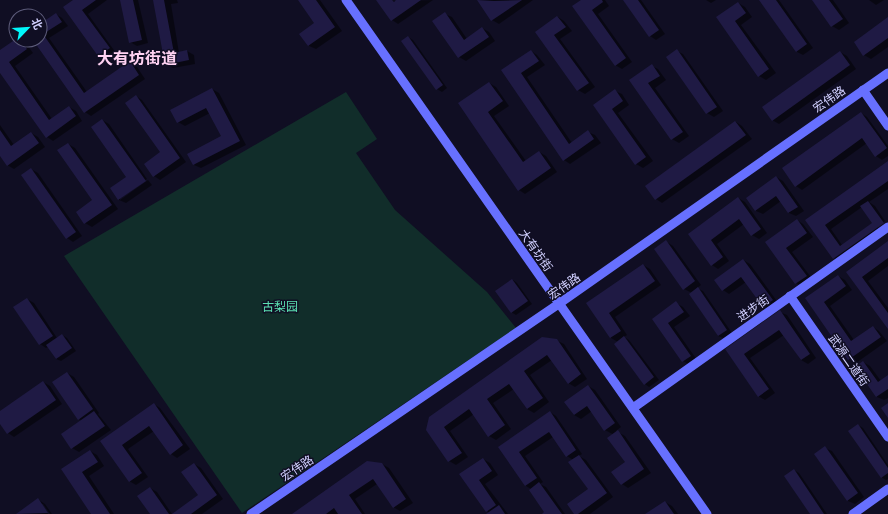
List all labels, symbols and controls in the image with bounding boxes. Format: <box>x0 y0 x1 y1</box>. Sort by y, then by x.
north arrow <box>8 8 48 48</box>
text: 北 <box>29 16 45 31</box>
district label: 大有坊街道 <box>97 49 177 67</box>
street label: 宏伟路 <box>811 83 847 115</box>
street label: 大有坊街 <box>517 227 555 273</box>
street label: 宏伟路 <box>546 270 582 302</box>
street label: 进步街 <box>735 292 771 324</box>
park label: 古梨园 <box>262 300 298 313</box>
street label: 武源二道街 <box>826 332 872 388</box>
street label: 宏伟路 <box>278 453 316 483</box>

